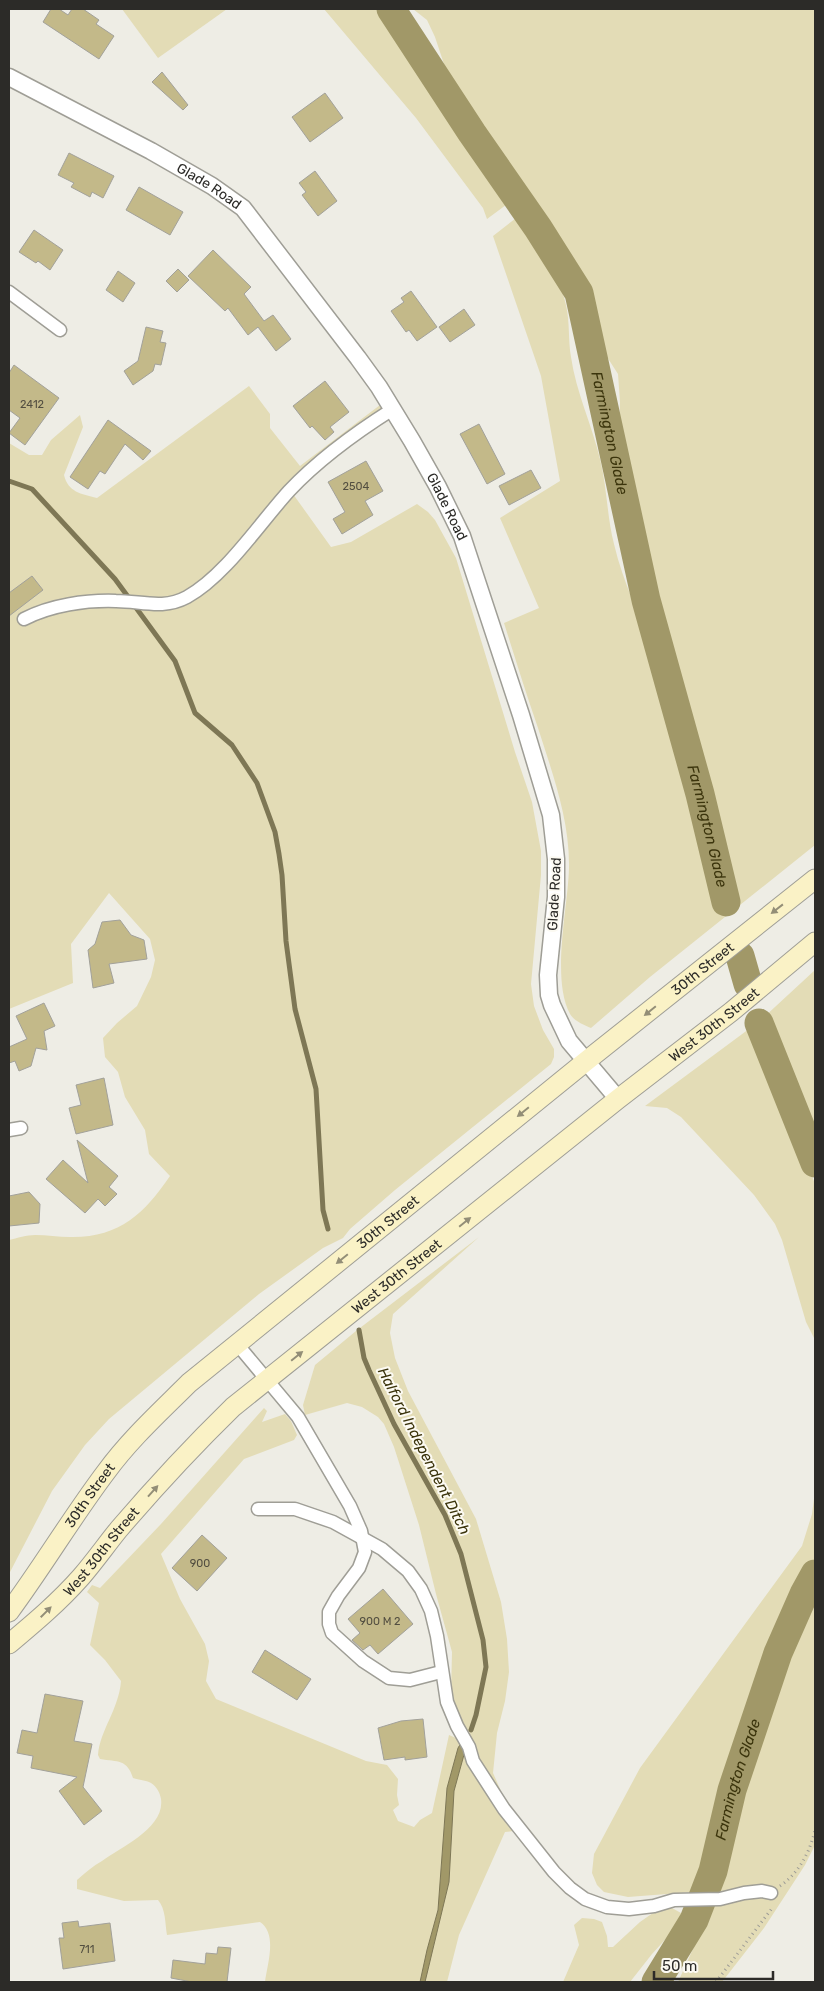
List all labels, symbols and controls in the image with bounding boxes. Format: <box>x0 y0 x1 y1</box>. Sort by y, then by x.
street label: Glade Road <box>174 160 245 213</box>
water label: Farmington Glade <box>587 370 632 497</box>
house number: 2412 <box>20 398 44 411</box>
street label: Glade Road <box>423 470 471 543</box>
house number: 2504 <box>343 480 370 493</box>
water label: Farmington Glade <box>683 763 731 890</box>
street label: Glade Road <box>544 857 565 931</box>
one-way arrow <box>771 904 784 915</box>
street label: 30th Street <box>668 939 738 999</box>
street label: West 30th Street <box>666 984 763 1066</box>
one-way arrow <box>644 1005 657 1016</box>
one-way arrow <box>517 1107 530 1118</box>
street label: 30th Street <box>353 1192 423 1253</box>
one-way arrow <box>458 1216 471 1227</box>
street label: West 30th Street <box>348 1235 445 1318</box>
one-way arrow <box>336 1253 349 1264</box>
one-way arrow <box>290 1351 303 1362</box>
water label: Halford Independent Ditch <box>374 1364 474 1538</box>
street label: 30th Street <box>61 1459 119 1531</box>
one-way arrow <box>147 1485 159 1497</box>
street label: West 30th Street <box>60 1503 143 1600</box>
house number: 900 <box>190 1557 210 1570</box>
one-way arrow <box>40 1607 52 1619</box>
house number: 900 M 2 <box>359 1615 401 1628</box>
water label: Farmington Glade <box>712 1716 764 1842</box>
house number: 711 <box>79 1943 95 1956</box>
scale bar <box>654 1948 773 1980</box>
text: 50 m <box>662 1957 697 1975</box>

